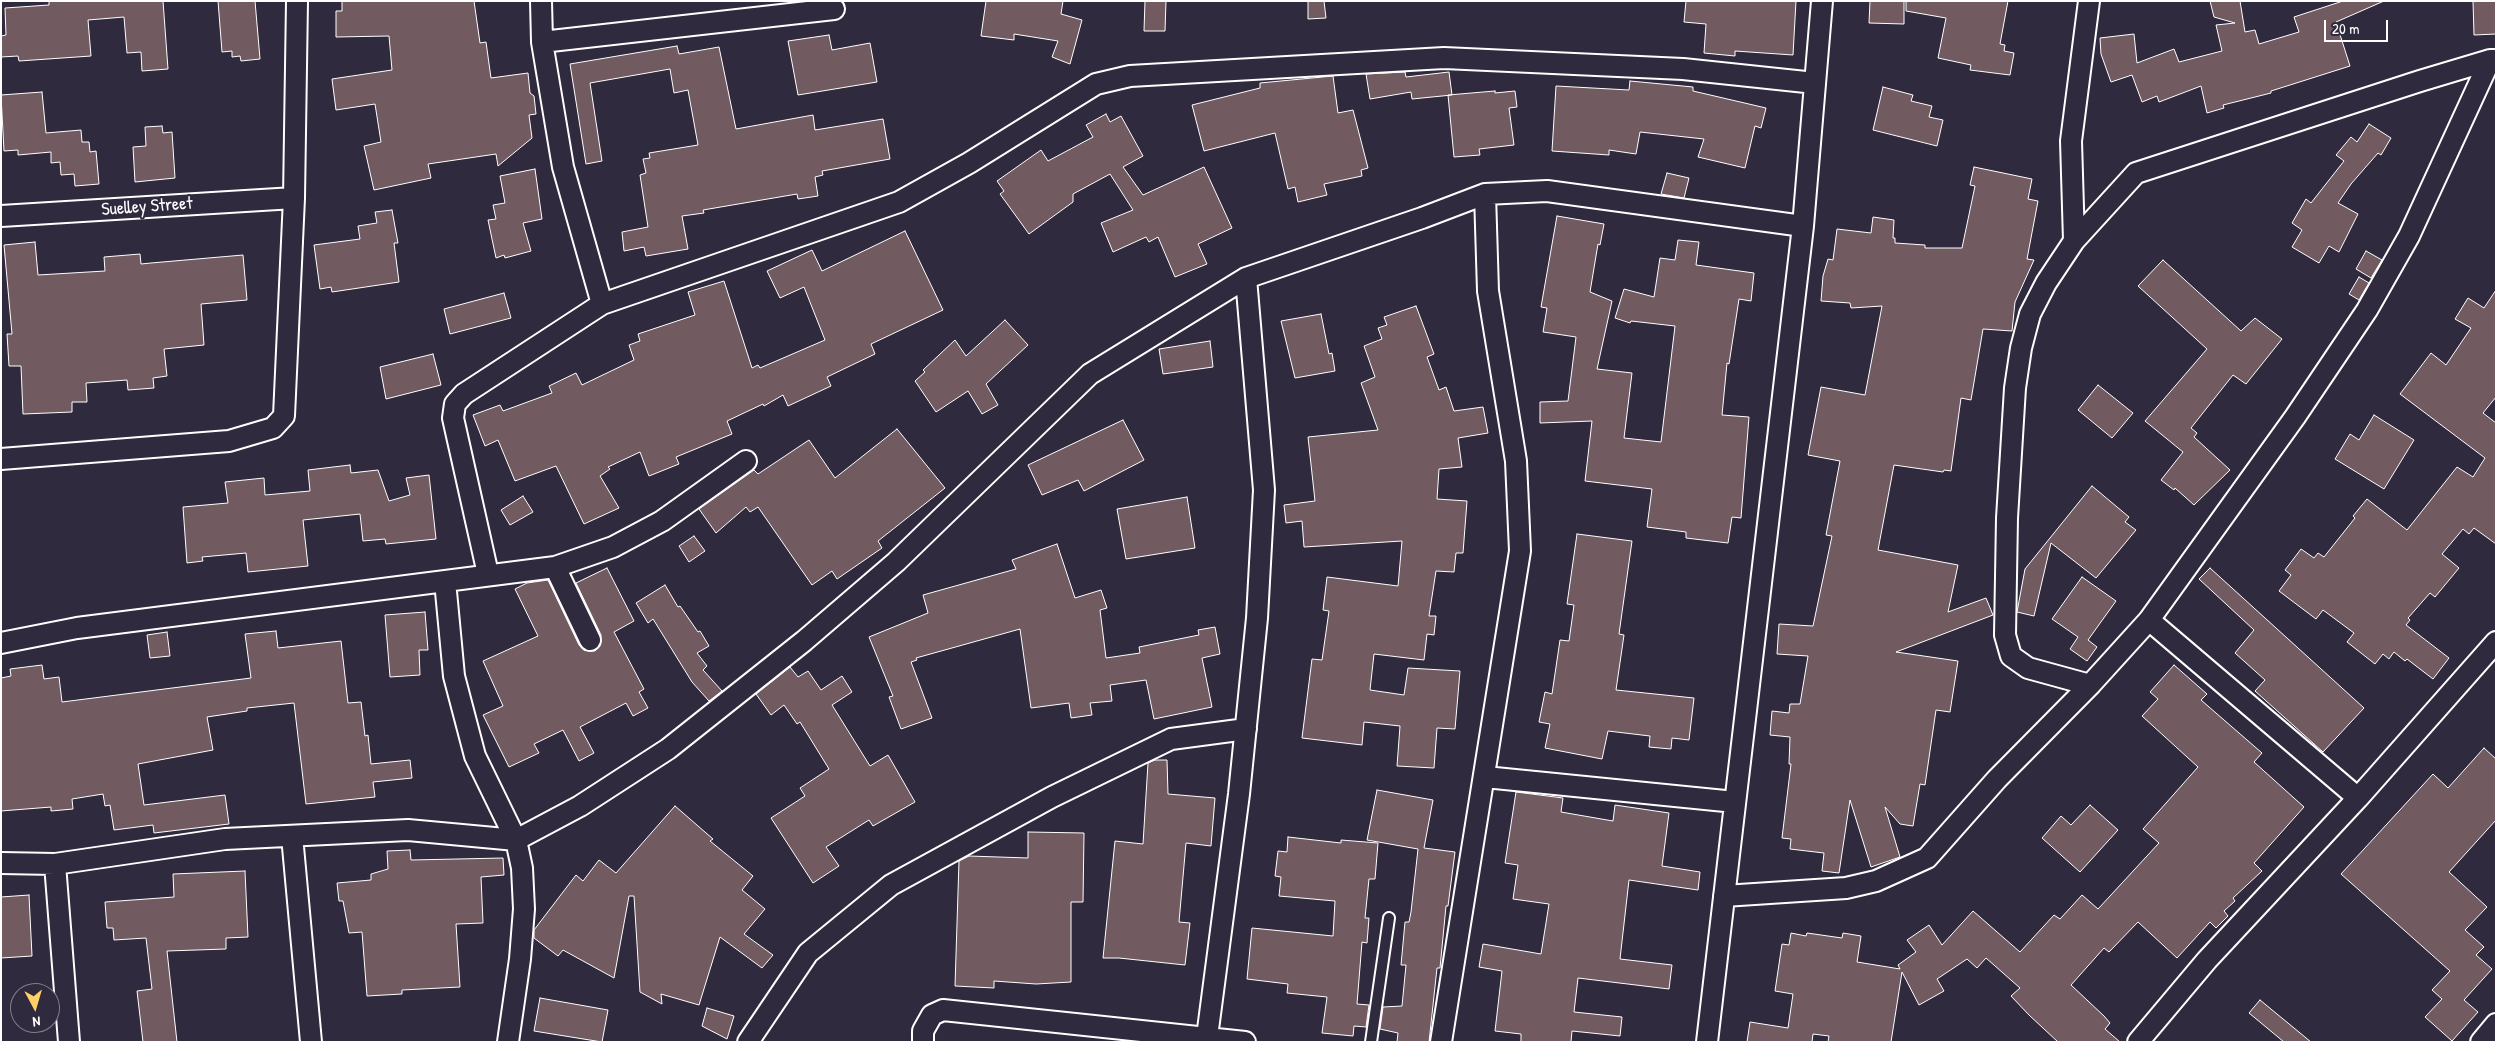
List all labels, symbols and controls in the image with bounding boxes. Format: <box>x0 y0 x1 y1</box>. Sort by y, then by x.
scale bar <box>2327 10 2391 42</box>
text: 20 m <box>2332 18 2359 39</box>
street label: Suelley Street <box>101 193 193 221</box>
north arrow <box>10 983 60 1033</box>
text: N <box>32 1013 41 1032</box>

